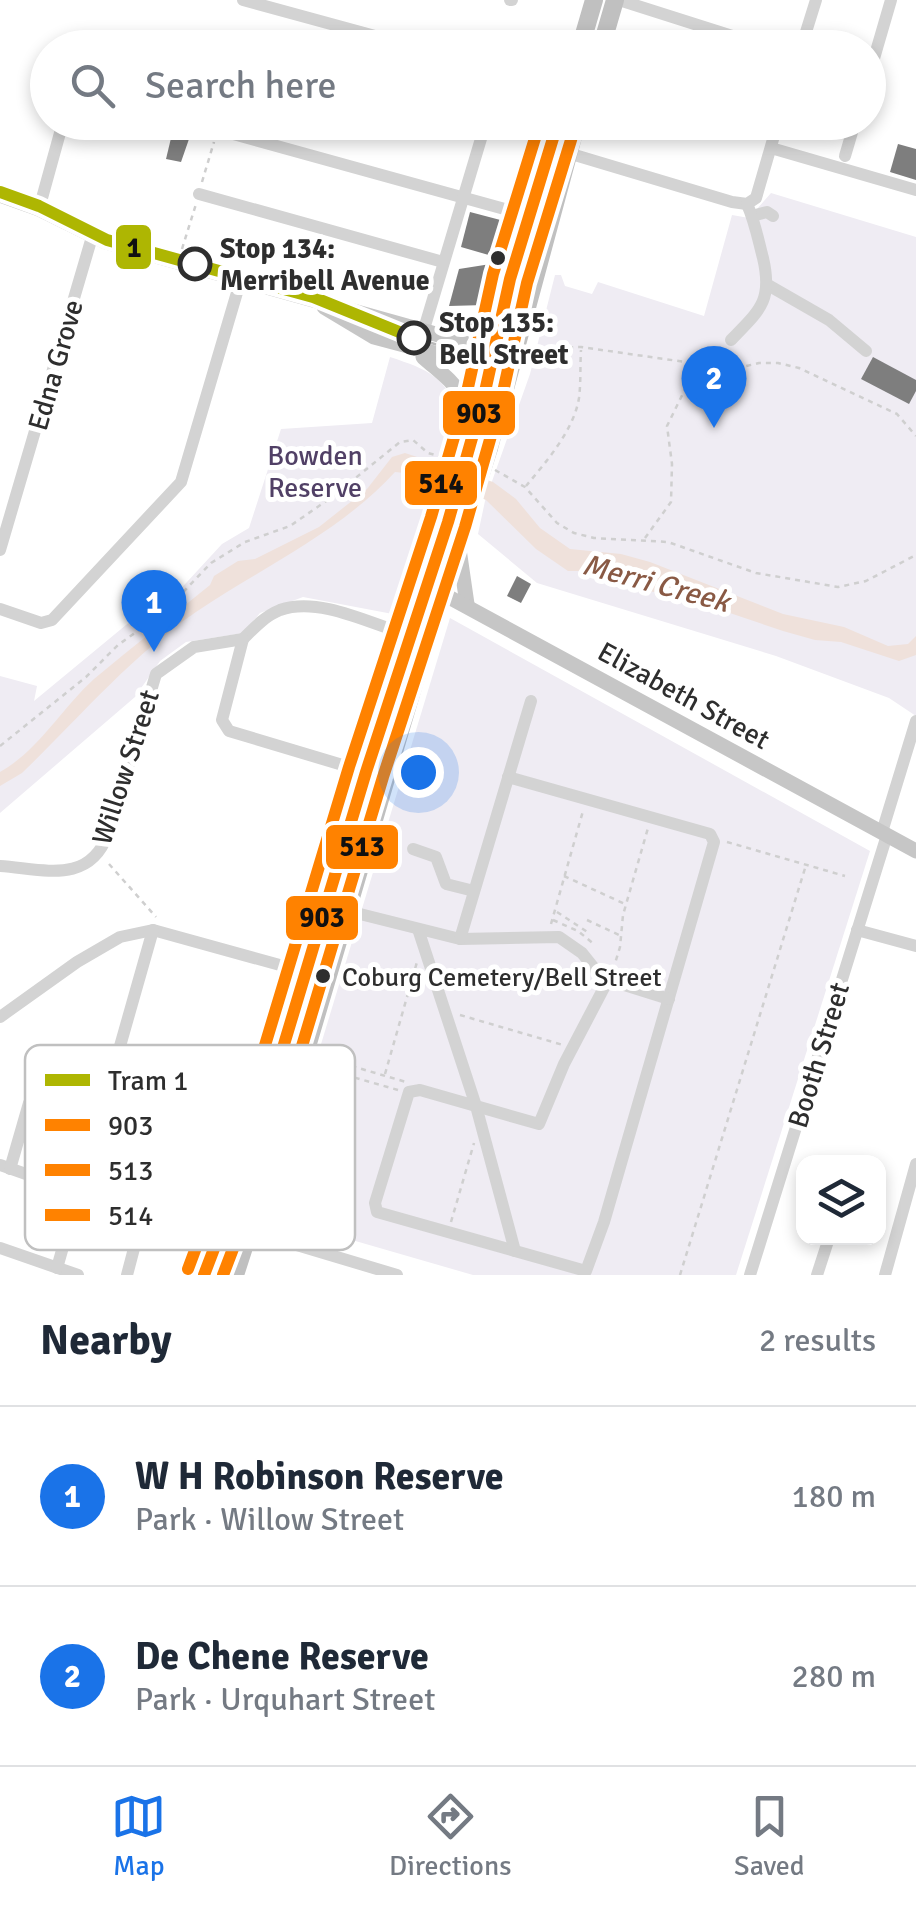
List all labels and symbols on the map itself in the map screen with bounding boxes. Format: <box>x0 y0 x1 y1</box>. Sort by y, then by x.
line badge: 1 <box>114 223 153 271</box>
text: 1 <box>126 231 142 265</box>
place label: Stop 134: Merribell Avenue <box>220 232 430 298</box>
marker: Stop 134: Merribell Avenue <box>179 248 211 280</box>
unlabelled marker <box>488 248 508 268</box>
street label: Edna Grove <box>21 296 91 435</box>
place label: Stop 135: Bell Street <box>439 306 569 372</box>
marker: Stop 135: Bell Street <box>398 322 430 354</box>
pin: 2 <box>682 346 746 428</box>
line badge: 903 <box>441 389 517 437</box>
text: 903 <box>456 397 502 431</box>
park label: Bowden Reserve <box>267 439 363 505</box>
line badge: 514 <box>403 459 479 507</box>
text: 514 <box>418 467 464 501</box>
water label: Merri Creek <box>579 546 736 622</box>
pin: 1 <box>122 570 186 652</box>
street label: Elizabeth Street <box>592 635 776 757</box>
street label: Willow Street <box>85 685 167 849</box>
your location <box>393 747 444 798</box>
line badge: 513 <box>324 823 400 871</box>
text: 513 <box>339 830 385 864</box>
line badge: 903 <box>284 894 360 942</box>
text: 903 <box>299 901 345 935</box>
place label: Coburg Cemetery/Bell Street <box>342 962 662 994</box>
marker: Coburg Cemetery/Bell Street <box>313 966 333 986</box>
street label: Booth Street <box>781 978 857 1132</box>
legend <box>25 1045 355 1250</box>
text: Tram 1 <box>108 1064 188 1098</box>
text: 903 <box>108 1109 153 1143</box>
text: 513 <box>108 1154 153 1188</box>
text: 514 <box>108 1199 153 1233</box>

